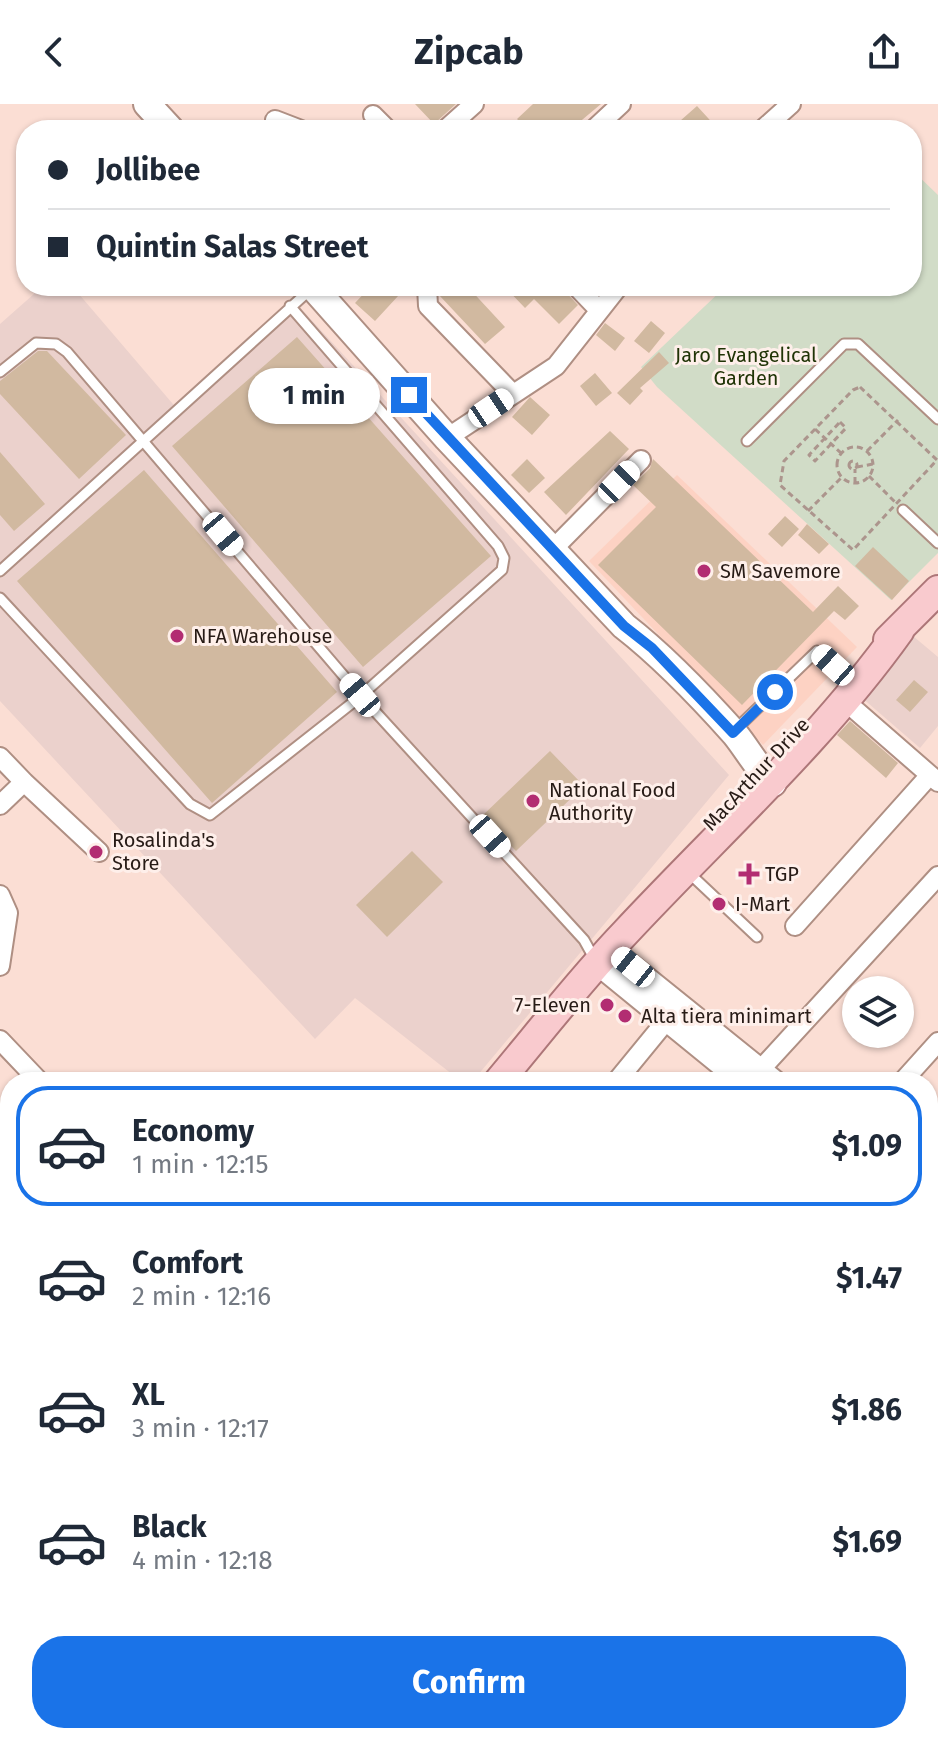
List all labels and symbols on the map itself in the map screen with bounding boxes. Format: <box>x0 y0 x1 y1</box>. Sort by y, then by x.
park label: Jaro Evangelical Garden <box>675 343 817 390</box>
callout: 1 min <box>249 367 381 423</box>
route end <box>391 377 427 413</box>
car <box>464 385 518 431</box>
car <box>594 456 644 508</box>
car <box>198 508 248 560</box>
place label: SM Savemore <box>720 559 841 583</box>
marker: SM Savemore <box>695 562 713 580</box>
place label: NFA Warehouse <box>193 624 332 648</box>
marker: NFA Warehouse <box>168 627 186 645</box>
car <box>807 640 859 690</box>
car <box>335 669 385 721</box>
route start <box>757 674 793 710</box>
street label: MacArthur Drive <box>698 713 814 835</box>
place label: National Food Authority <box>549 778 676 825</box>
marker: National Food Authority <box>524 792 542 810</box>
car <box>465 810 515 862</box>
place label: Rosalinda's Store <box>112 828 215 875</box>
marker: Rosalinda's Store <box>87 843 105 861</box>
place label: TGP <box>765 862 799 886</box>
marker: TGP <box>740 865 758 883</box>
place label: I-Mart <box>735 892 791 916</box>
marker: I-Mart <box>710 895 728 913</box>
car <box>607 943 659 991</box>
place label: 7-Eleven <box>515 993 591 1017</box>
marker: 7-Eleven <box>598 996 616 1014</box>
place label: Alta tiera minimart <box>641 1004 812 1028</box>
marker: Alta tiera minimart <box>616 1007 634 1025</box>

